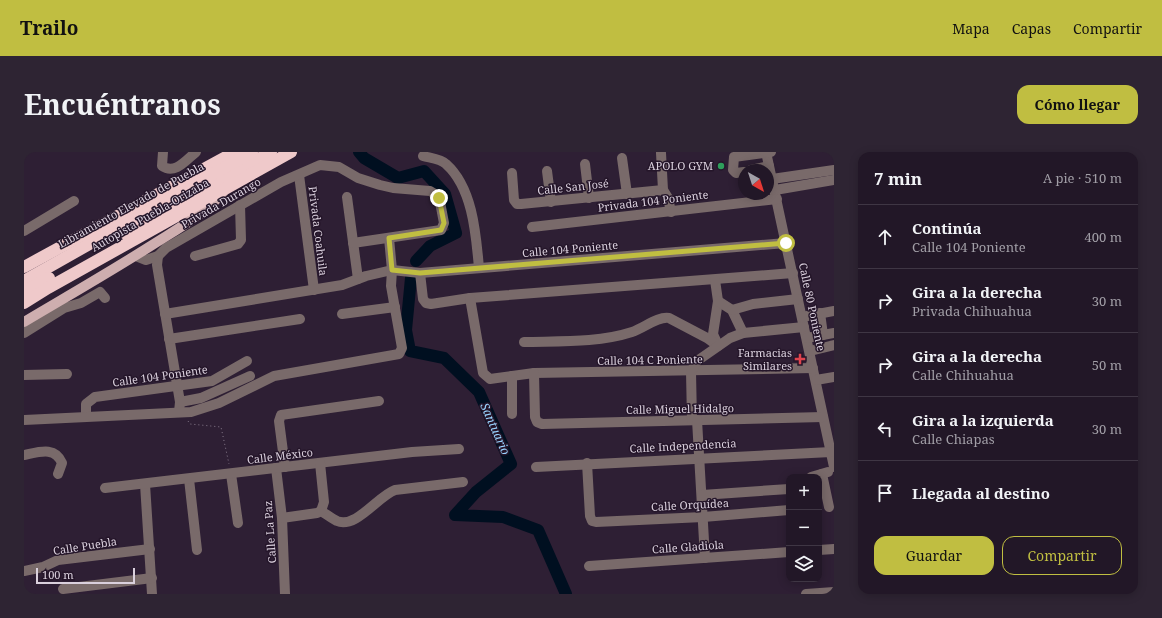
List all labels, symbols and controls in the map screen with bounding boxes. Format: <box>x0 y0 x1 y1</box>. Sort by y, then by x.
text: Trailo <box>20 15 78 41</box>
text: Mapa <box>952 19 990 38</box>
text: Capas <box>1012 19 1051 38</box>
text: Compartir <box>1073 19 1142 38</box>
text: Encuéntranos <box>24 85 221 123</box>
button: Cómo llegar <box>1017 85 1138 124</box>
street label: Libramiento Elevado de Puebla <box>55 158 206 251</box>
place label: APOLO GYM <box>648 158 713 173</box>
marker: APOLO GYM <box>716 161 726 171</box>
north arrow <box>738 164 774 200</box>
text: 7 min <box>874 167 922 190</box>
text: A pie · 510 m <box>1043 169 1122 187</box>
street label: Privada Durango <box>178 174 263 231</box>
street label: Autopista Puebla-Orizaba <box>88 175 211 255</box>
street label: Calle San José <box>536 175 610 198</box>
street label: Privada Coahuila <box>306 185 331 277</box>
street label: Privada 104 Poniente <box>597 186 709 215</box>
route end <box>430 189 448 207</box>
text: Continúa <box>912 218 982 238</box>
icon: ahead <box>874 226 896 248</box>
text: 400 m <box>1085 228 1122 246</box>
route start <box>777 234 795 252</box>
street label: Calle 104 Poniente <box>521 237 619 260</box>
text: Calle 104 Poniente <box>912 238 1026 256</box>
street label: Calle 80 Poniente <box>796 261 829 353</box>
text: Gira a la derecha <box>912 282 1042 302</box>
icon: right <box>874 290 896 312</box>
text: 30 m <box>1092 292 1122 310</box>
text: Privada Chihuahua <box>912 302 1032 320</box>
place label: Farmacias Similares <box>738 345 792 373</box>
text: Gira a la derecha <box>912 346 1042 366</box>
street label: Calle 104 C Poniente <box>597 351 703 368</box>
marker: Farmacias Similares <box>795 354 805 364</box>
icon: right <box>874 354 896 376</box>
text: 50 m <box>1092 356 1122 374</box>
street label: Calle 104 Poniente <box>111 361 209 390</box>
text: Calle Chihuahua <box>912 366 1014 384</box>
water label: Santuario <box>476 400 515 458</box>
street label: Calle Miguel Hidalgo <box>626 400 734 417</box>
text: Gira a la izquierda <box>912 410 1054 430</box>
icon: left <box>874 418 896 440</box>
text: 30 m <box>1092 420 1122 438</box>
text: Calle Chiapas <box>912 430 995 448</box>
street label: Calle Independencia <box>629 435 737 456</box>
street label: Calle México <box>246 444 314 467</box>
map controls <box>786 474 822 582</box>
button: + <box>786 474 822 510</box>
icon: arrive <box>874 482 896 504</box>
text: Llegada al destino <box>912 483 1050 503</box>
street label: Calle Orquídea <box>651 495 729 514</box>
street label: Calle La Paz <box>260 500 279 564</box>
button: − <box>786 510 822 546</box>
street label: Calle Puebla <box>52 533 118 558</box>
button: Guardar <box>874 536 994 575</box>
button: Compartir <box>1002 536 1122 575</box>
street label: Calle Gladiola <box>651 537 725 557</box>
button: layers <box>786 546 822 582</box>
scale bar <box>36 566 135 585</box>
text: 100 m <box>42 567 74 582</box>

